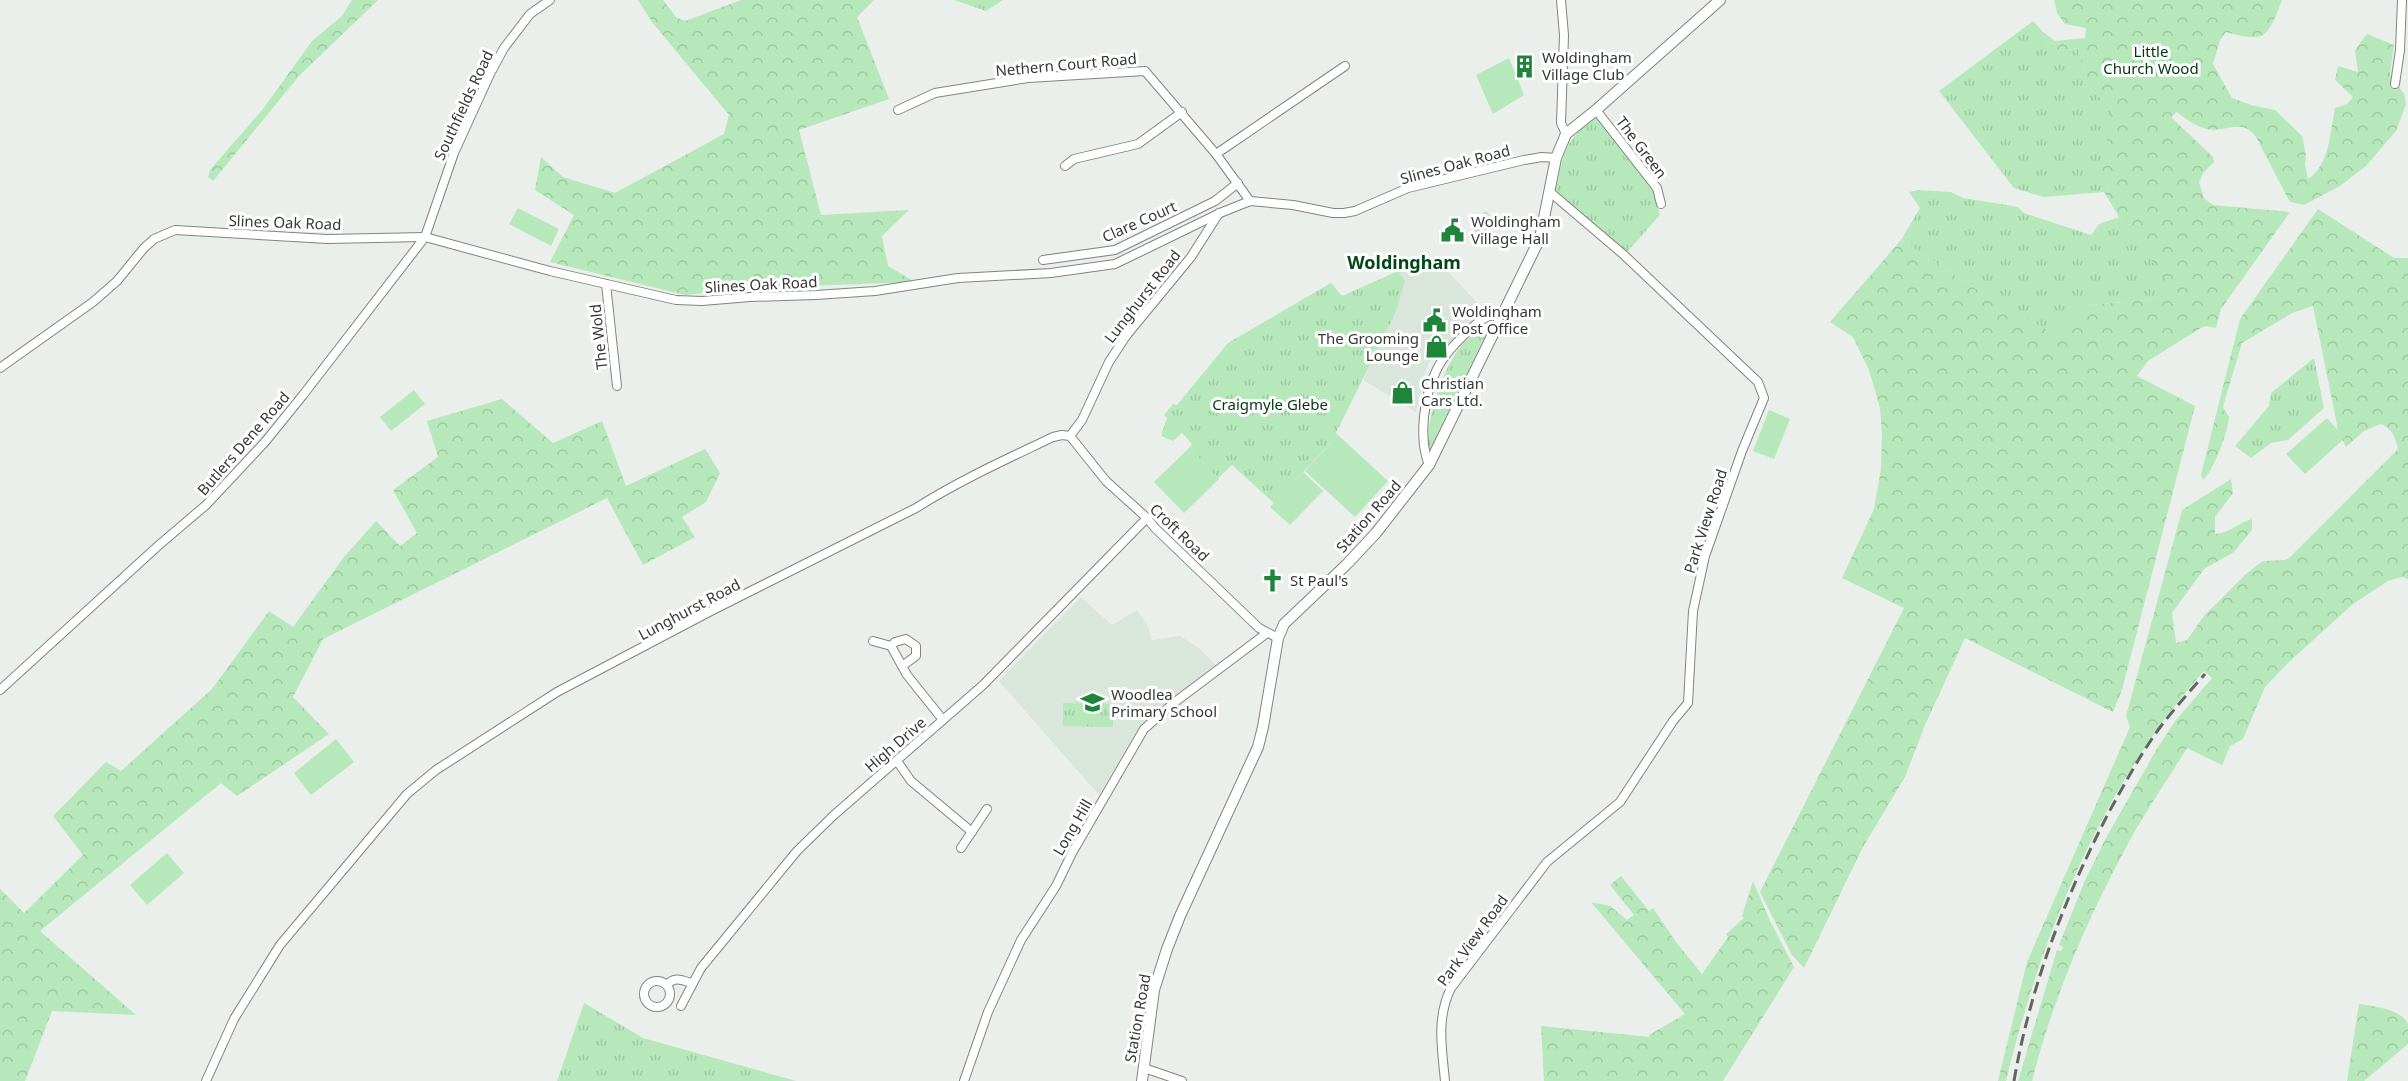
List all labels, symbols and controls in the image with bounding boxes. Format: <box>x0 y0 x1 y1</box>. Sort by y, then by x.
park label: Little Church Wood <box>2103 41 2199 78</box>
street label: Southfields Road <box>429 47 497 163</box>
place label: Woldingham Village Club <box>1542 47 1632 84</box>
street label: Nethern Court Road <box>995 48 1137 80</box>
building icon: Woldingham Village Club <box>1511 53 1537 79</box>
street label: The Green <box>1612 112 1672 182</box>
street label: Slines Oak Road <box>1398 140 1512 188</box>
street label: Clare Court <box>1099 195 1180 246</box>
street label: Slines Oak Road <box>228 210 342 234</box>
place label: Woldingham Village Hall <box>1471 211 1561 248</box>
public building icon: Woldingham Village Hall <box>1440 217 1466 243</box>
street label: Lunghurst Road <box>1099 245 1185 347</box>
district label: Woldingham <box>1347 250 1461 274</box>
street label: Slines Oak Road <box>704 271 818 297</box>
place label: Woldingham Post Office <box>1452 301 1542 338</box>
street label: The Wold <box>585 303 611 371</box>
public building icon: Woldingham Post Office <box>1421 307 1447 333</box>
place label: The Grooming Lounge <box>1318 328 1419 365</box>
shop icon: The Grooming Lounge <box>1424 334 1450 360</box>
place label: Christian Cars Ltd. <box>1421 373 1484 410</box>
shop icon: Christian Cars Ltd. <box>1390 379 1416 405</box>
street label: Butlers Dene Road <box>192 387 294 499</box>
park label: Craigmyle Glebe <box>1212 394 1328 414</box>
street label: Park View Road <box>1679 466 1731 576</box>
street label: Station Road <box>1331 476 1405 556</box>
street label: Croft Road <box>1146 499 1214 565</box>
church icon: St Paul's <box>1259 567 1285 593</box>
place label: St Paul's <box>1290 570 1348 590</box>
street label: Lunghurst Road <box>634 574 744 644</box>
place label: Woodlea Primary School <box>1111 684 1217 721</box>
school or university icon: Woodlea Primary School <box>1080 690 1106 716</box>
street label: High Drive <box>860 712 930 776</box>
street label: Long Hill <box>1048 795 1096 859</box>
street label: Park View Road <box>1432 890 1512 990</box>
street label: Station Road <box>1119 972 1155 1064</box>

